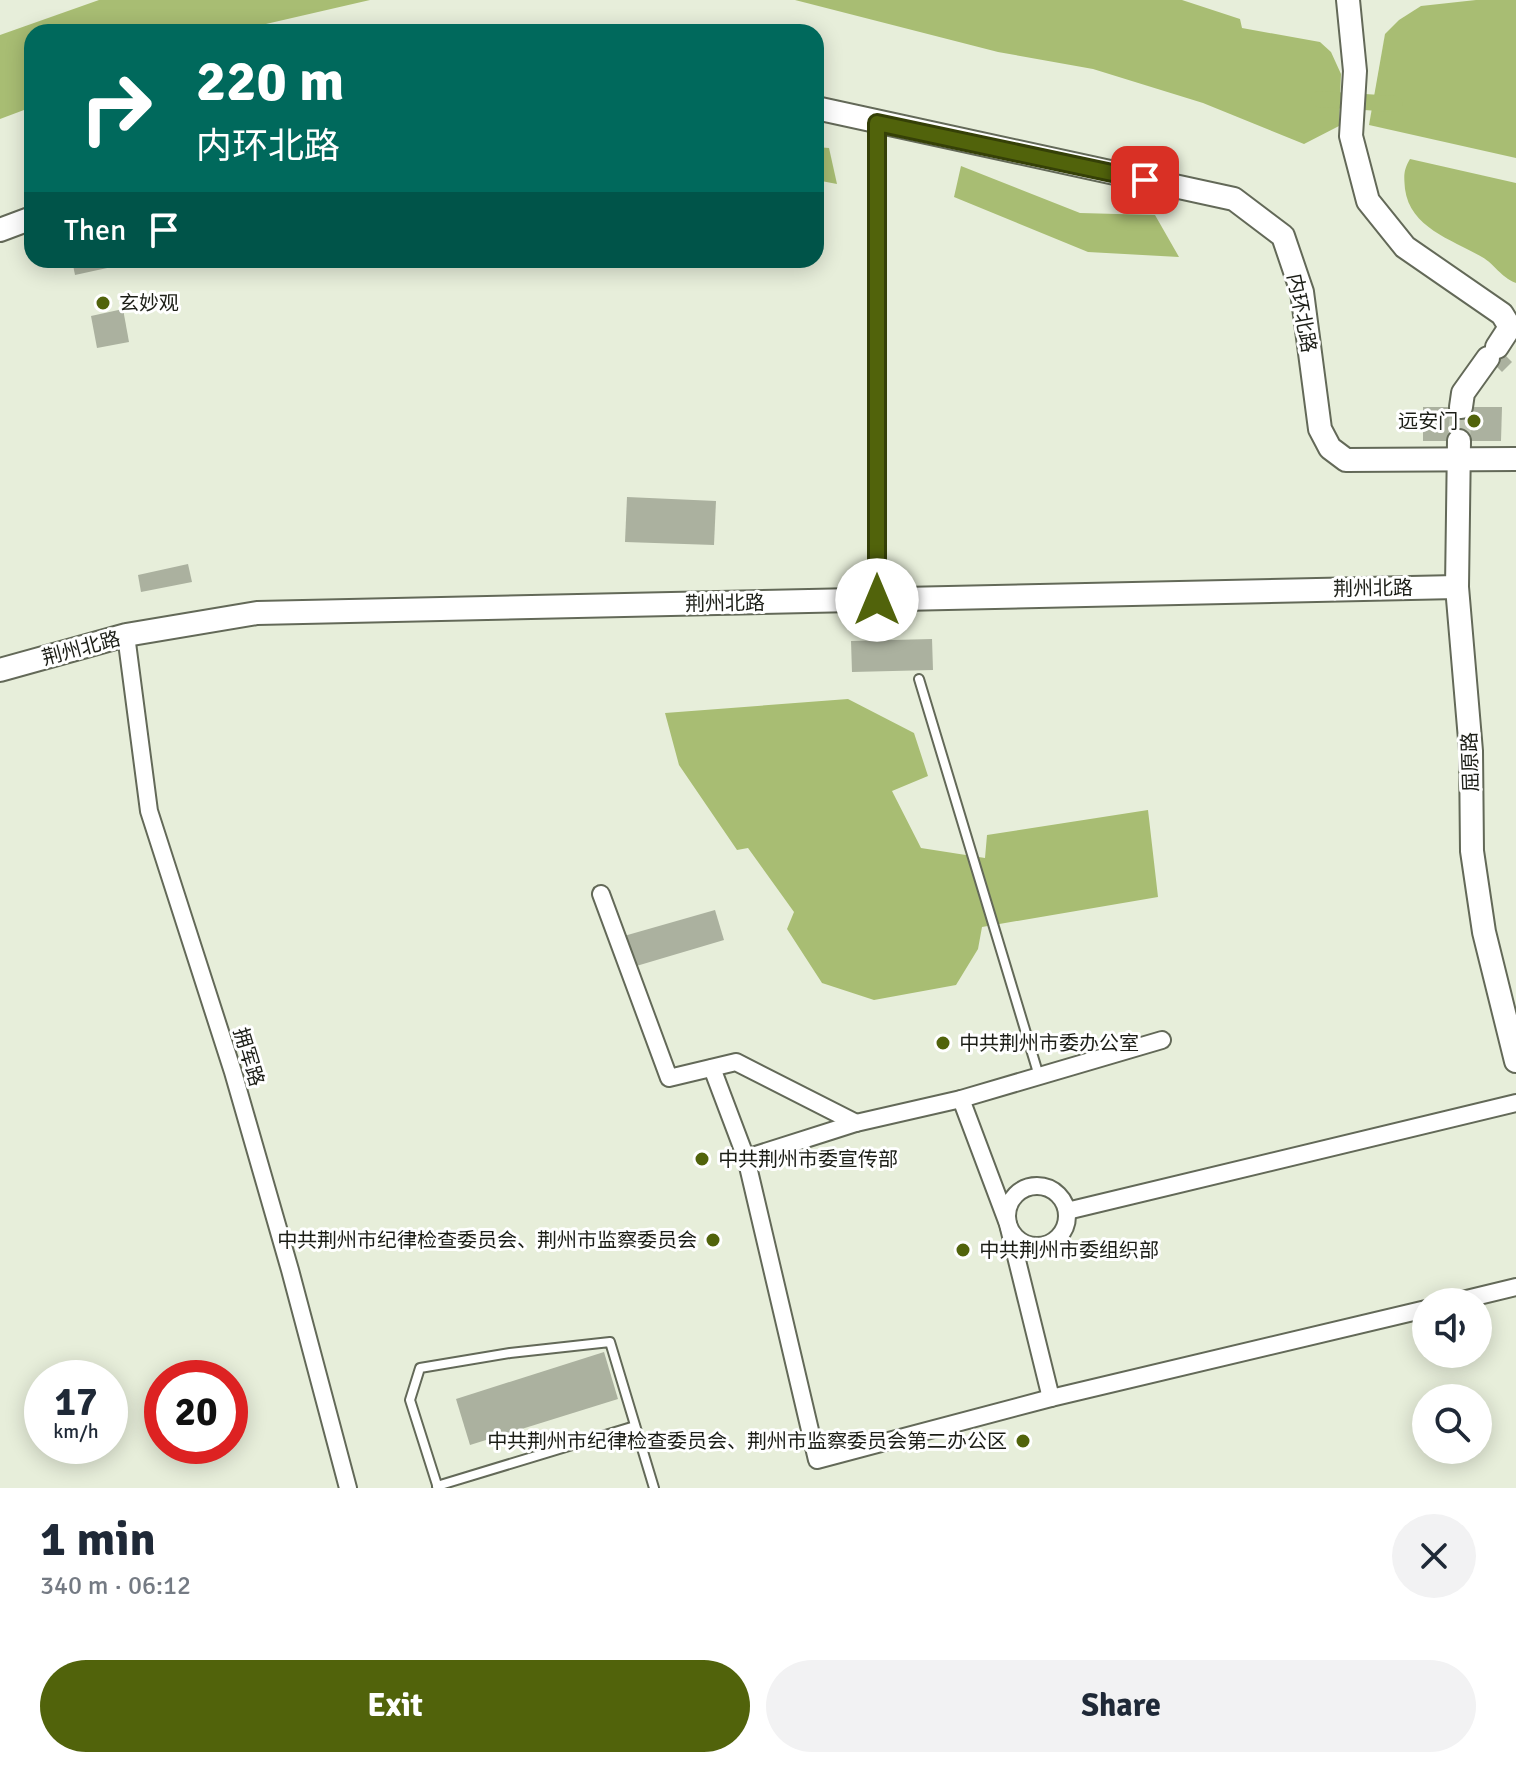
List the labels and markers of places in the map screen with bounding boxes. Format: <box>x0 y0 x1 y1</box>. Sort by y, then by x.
pin <box>1111 146 1179 214</box>
place label: 玄妙观 <box>119 291 179 316</box>
marker: 玄妙观 <box>94 294 112 312</box>
place label: 远安门 <box>1398 409 1458 434</box>
marker: 远安门 <box>1465 412 1483 430</box>
place label: 中共荆州市委办公室 <box>959 1031 1139 1056</box>
marker: 中共荆州市委办公室 <box>934 1034 952 1052</box>
place label: 中共荆州市委宣传部 <box>718 1147 898 1172</box>
marker: 中共荆州市委宣传部 <box>693 1150 711 1168</box>
place label: 中共荆州市纪律检查委员会、荆州市监察委员会 <box>277 1228 697 1253</box>
marker: 中共荆州市纪律检查委员会、荆州市监察委员会 <box>704 1231 722 1249</box>
place label: 中共荆州市委组织部 <box>979 1238 1159 1263</box>
marker: 中共荆州市委组织部 <box>954 1241 972 1259</box>
place label: 中共荆州市纪律检查委员会、荆州市监察委员会第二办公区 <box>487 1429 1007 1454</box>
marker: 中共荆州市纪律检查委员会、荆州市监察委员会第二办公区 <box>1014 1432 1032 1450</box>

